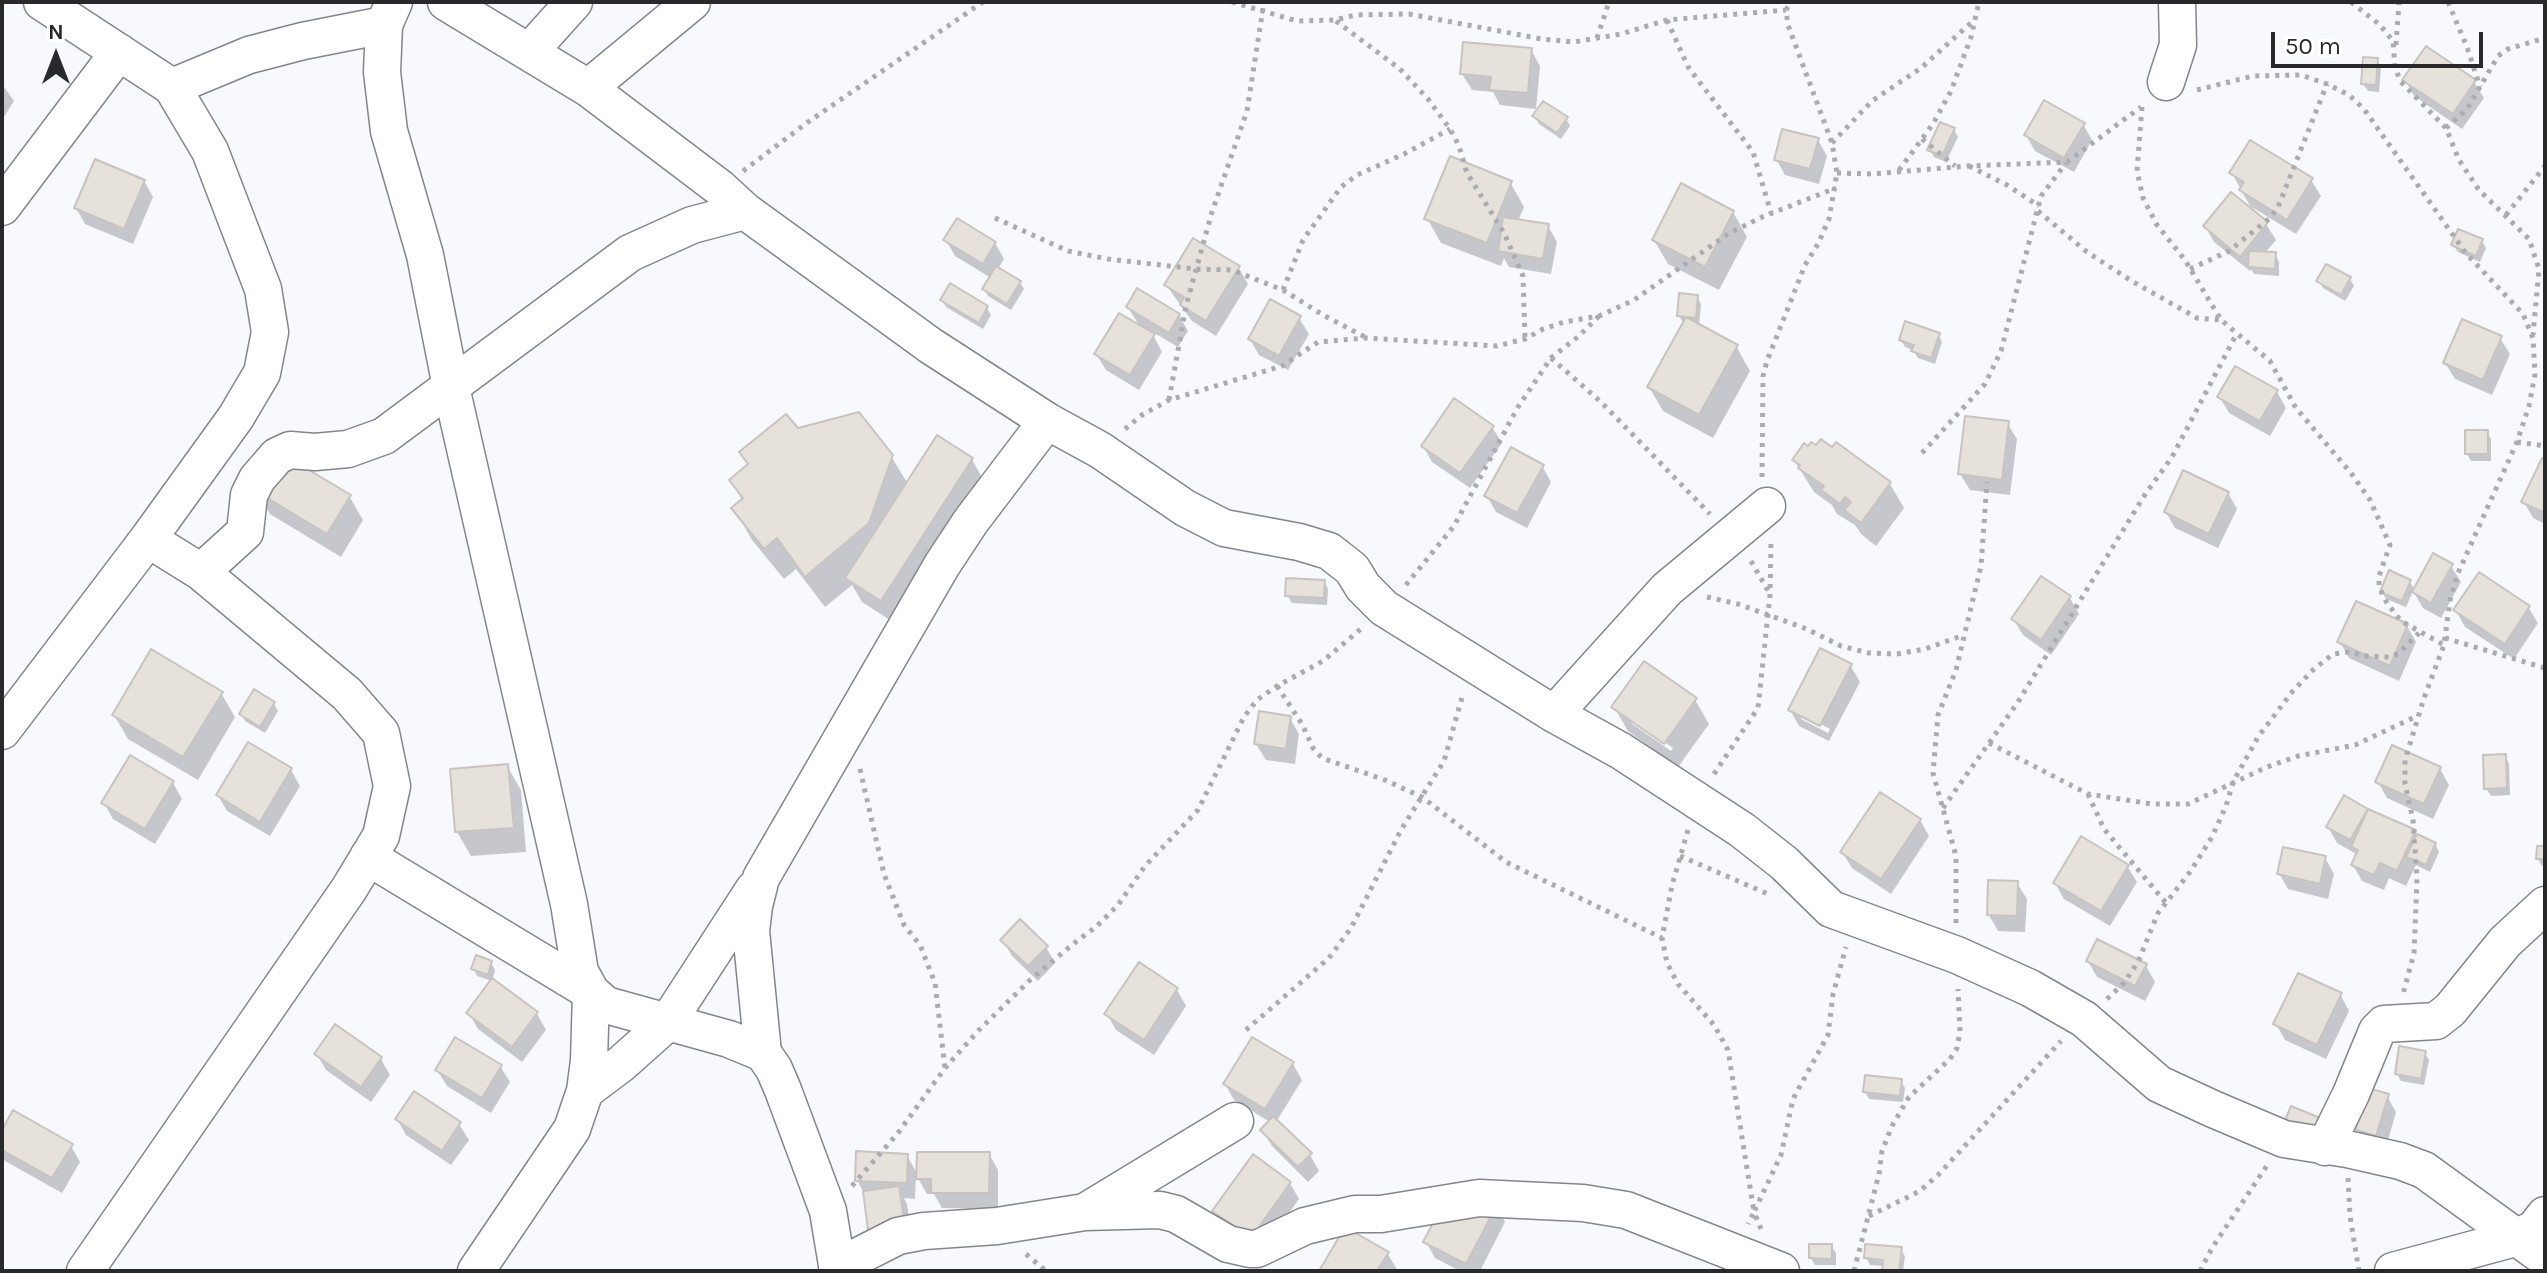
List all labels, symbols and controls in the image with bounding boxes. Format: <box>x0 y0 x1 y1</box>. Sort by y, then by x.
north arrow <box>16 16 96 96</box>
scale bar <box>2275 16 2487 66</box>
text: N <box>48 19 64 45</box>
text: 50 m <box>2285 32 2341 60</box>

